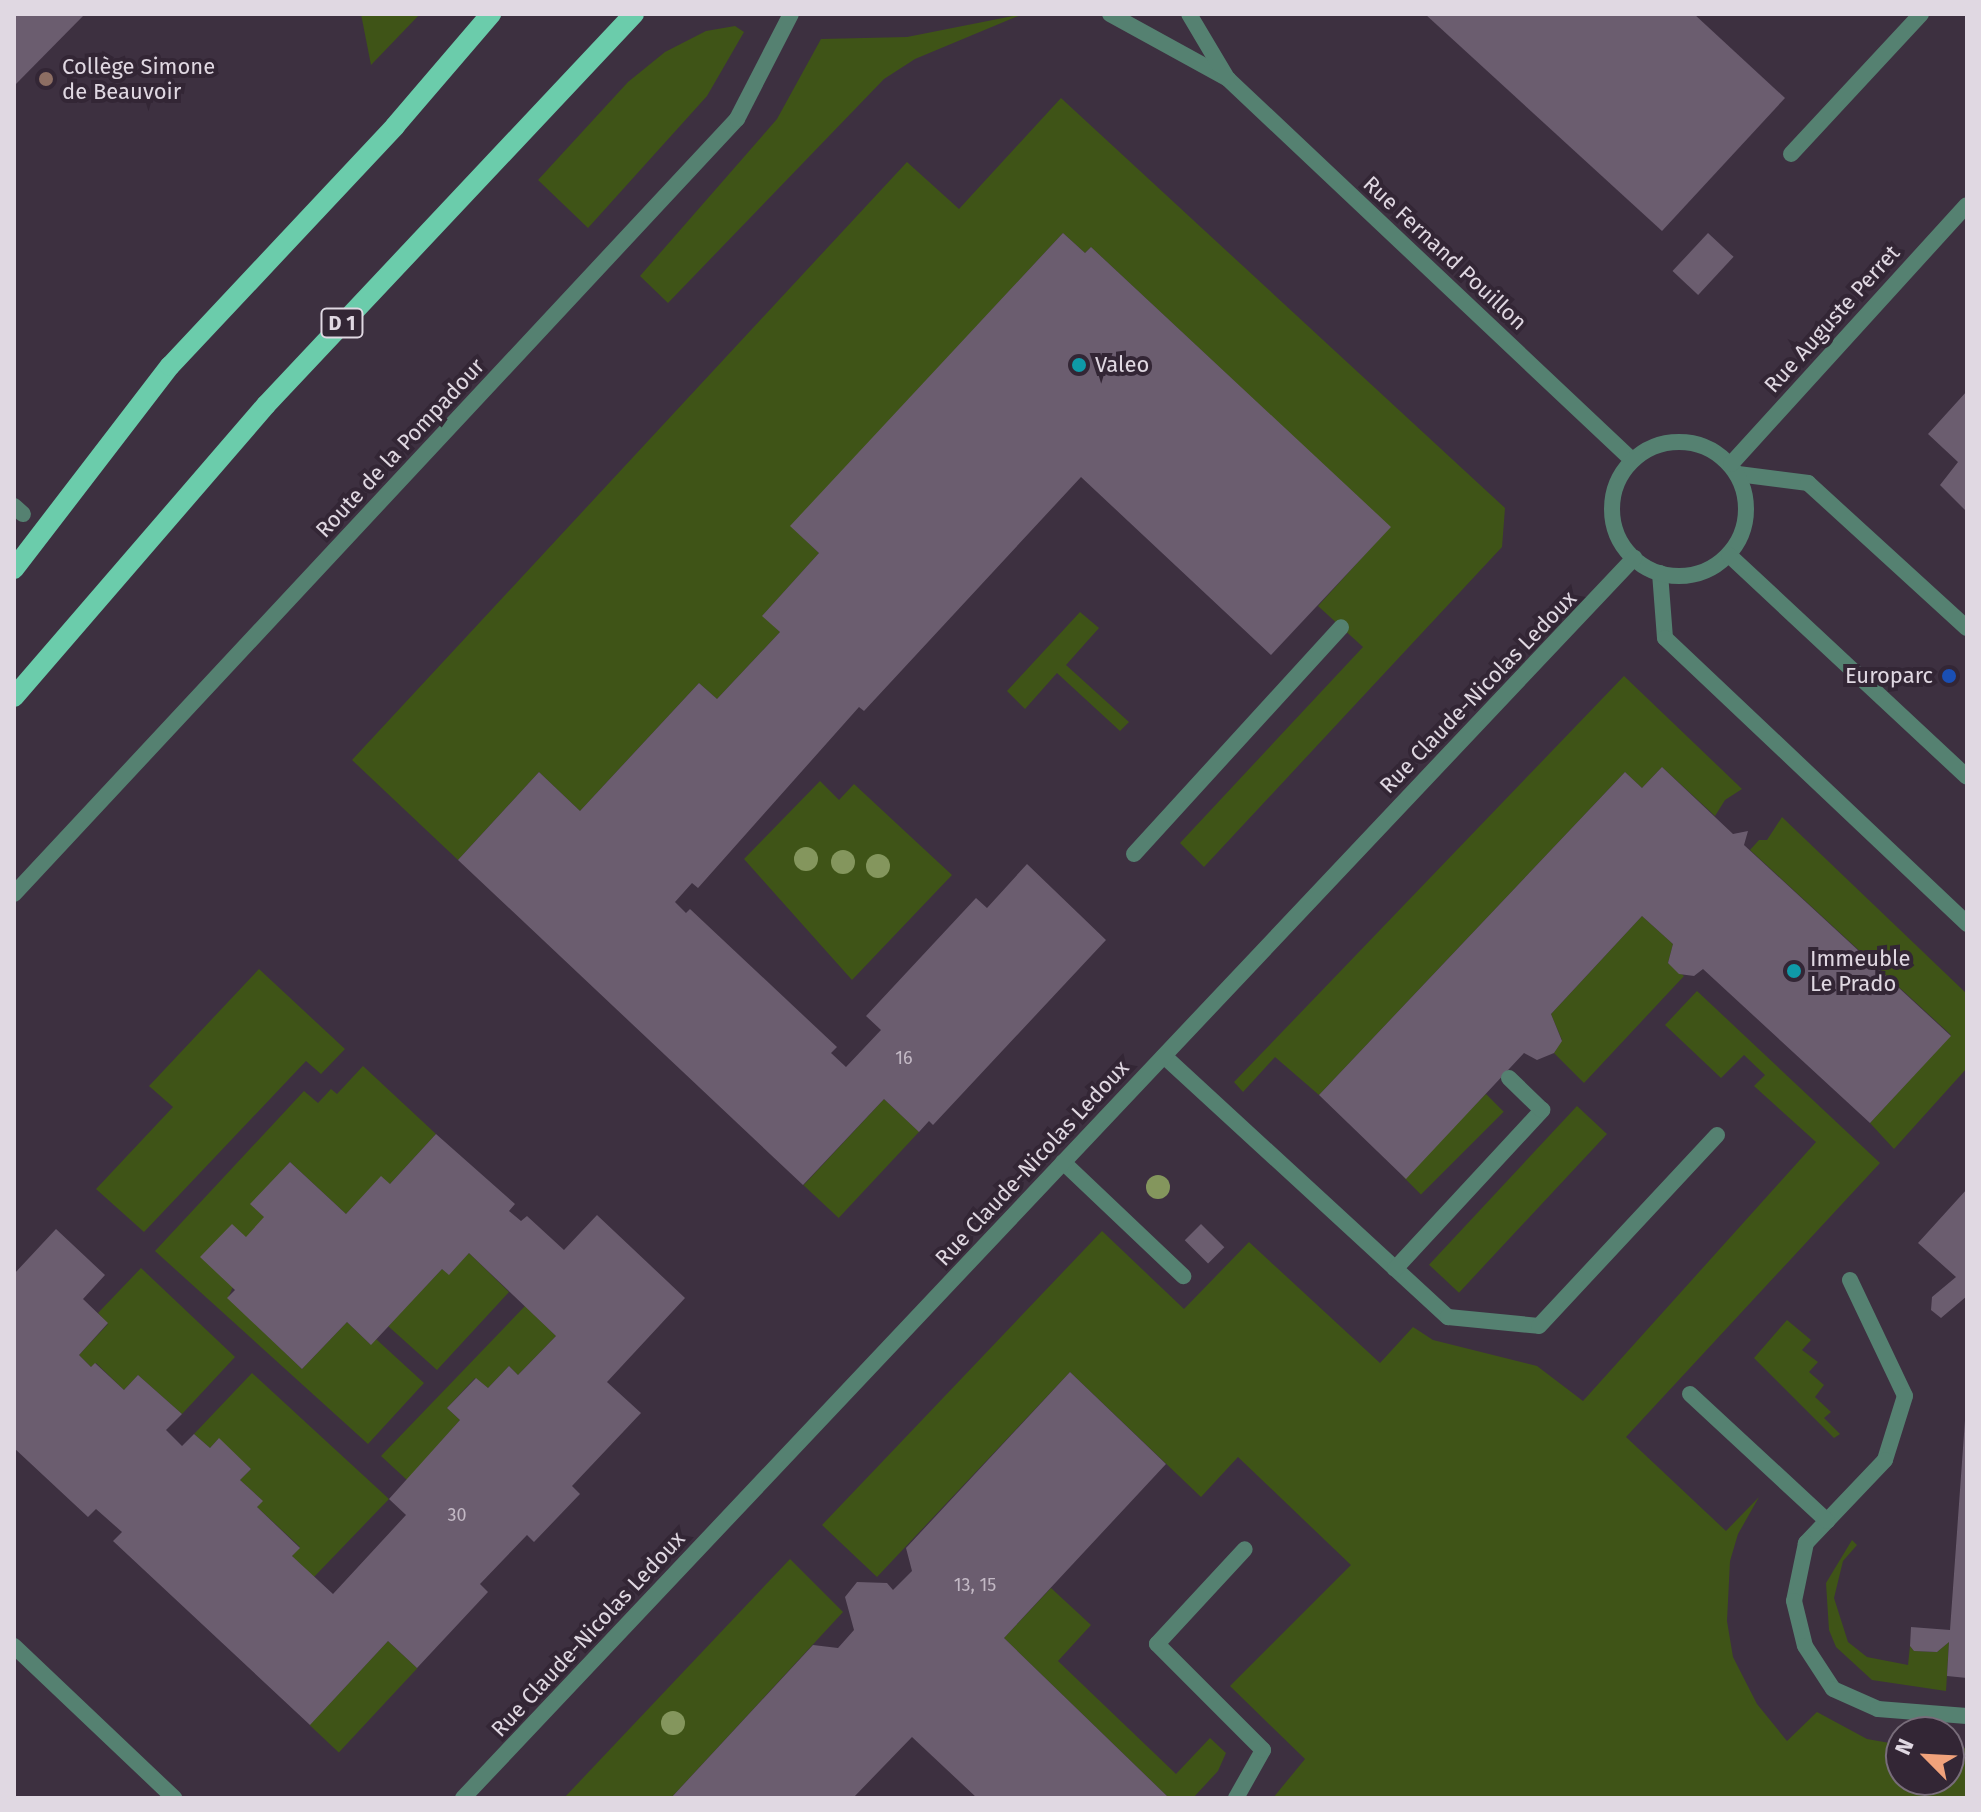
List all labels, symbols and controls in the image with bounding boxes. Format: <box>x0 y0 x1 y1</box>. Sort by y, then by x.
place label: Collège Simone de Beauvoir <box>62 53 215 104</box>
marker: Collège Simone de Beauvoir <box>37 70 55 88</box>
street label: Rue Fernand Pouillon <box>1358 170 1532 336</box>
street label: Rue Auguste Perret <box>1759 240 1905 398</box>
road number: D 1 <box>320 307 364 339</box>
place label: Valeo <box>1095 352 1149 378</box>
street label: Route de la Pompadour <box>310 353 490 543</box>
marker: Valeo <box>1070 356 1088 374</box>
street label: Rue Claude-Nicolas Ledoux <box>1374 585 1582 799</box>
place label: Europarc <box>1845 663 1933 689</box>
marker: Europarc <box>1940 667 1958 685</box>
place label: Immeuble Le Prado <box>1810 945 1910 996</box>
marker: Immeuble Le Prado <box>1785 962 1803 980</box>
house number: 16 <box>895 1047 913 1069</box>
street label: Rue Claude-Nicolas Ledoux <box>930 1055 1134 1271</box>
house number: 30 <box>447 1504 467 1526</box>
street label: Rue Claude-Nicolas Ledoux <box>486 1526 690 1742</box>
house number: 13, 15 <box>954 1574 996 1596</box>
north arrow <box>1885 1716 1965 1796</box>
text: N <box>1889 1735 1920 1759</box>

